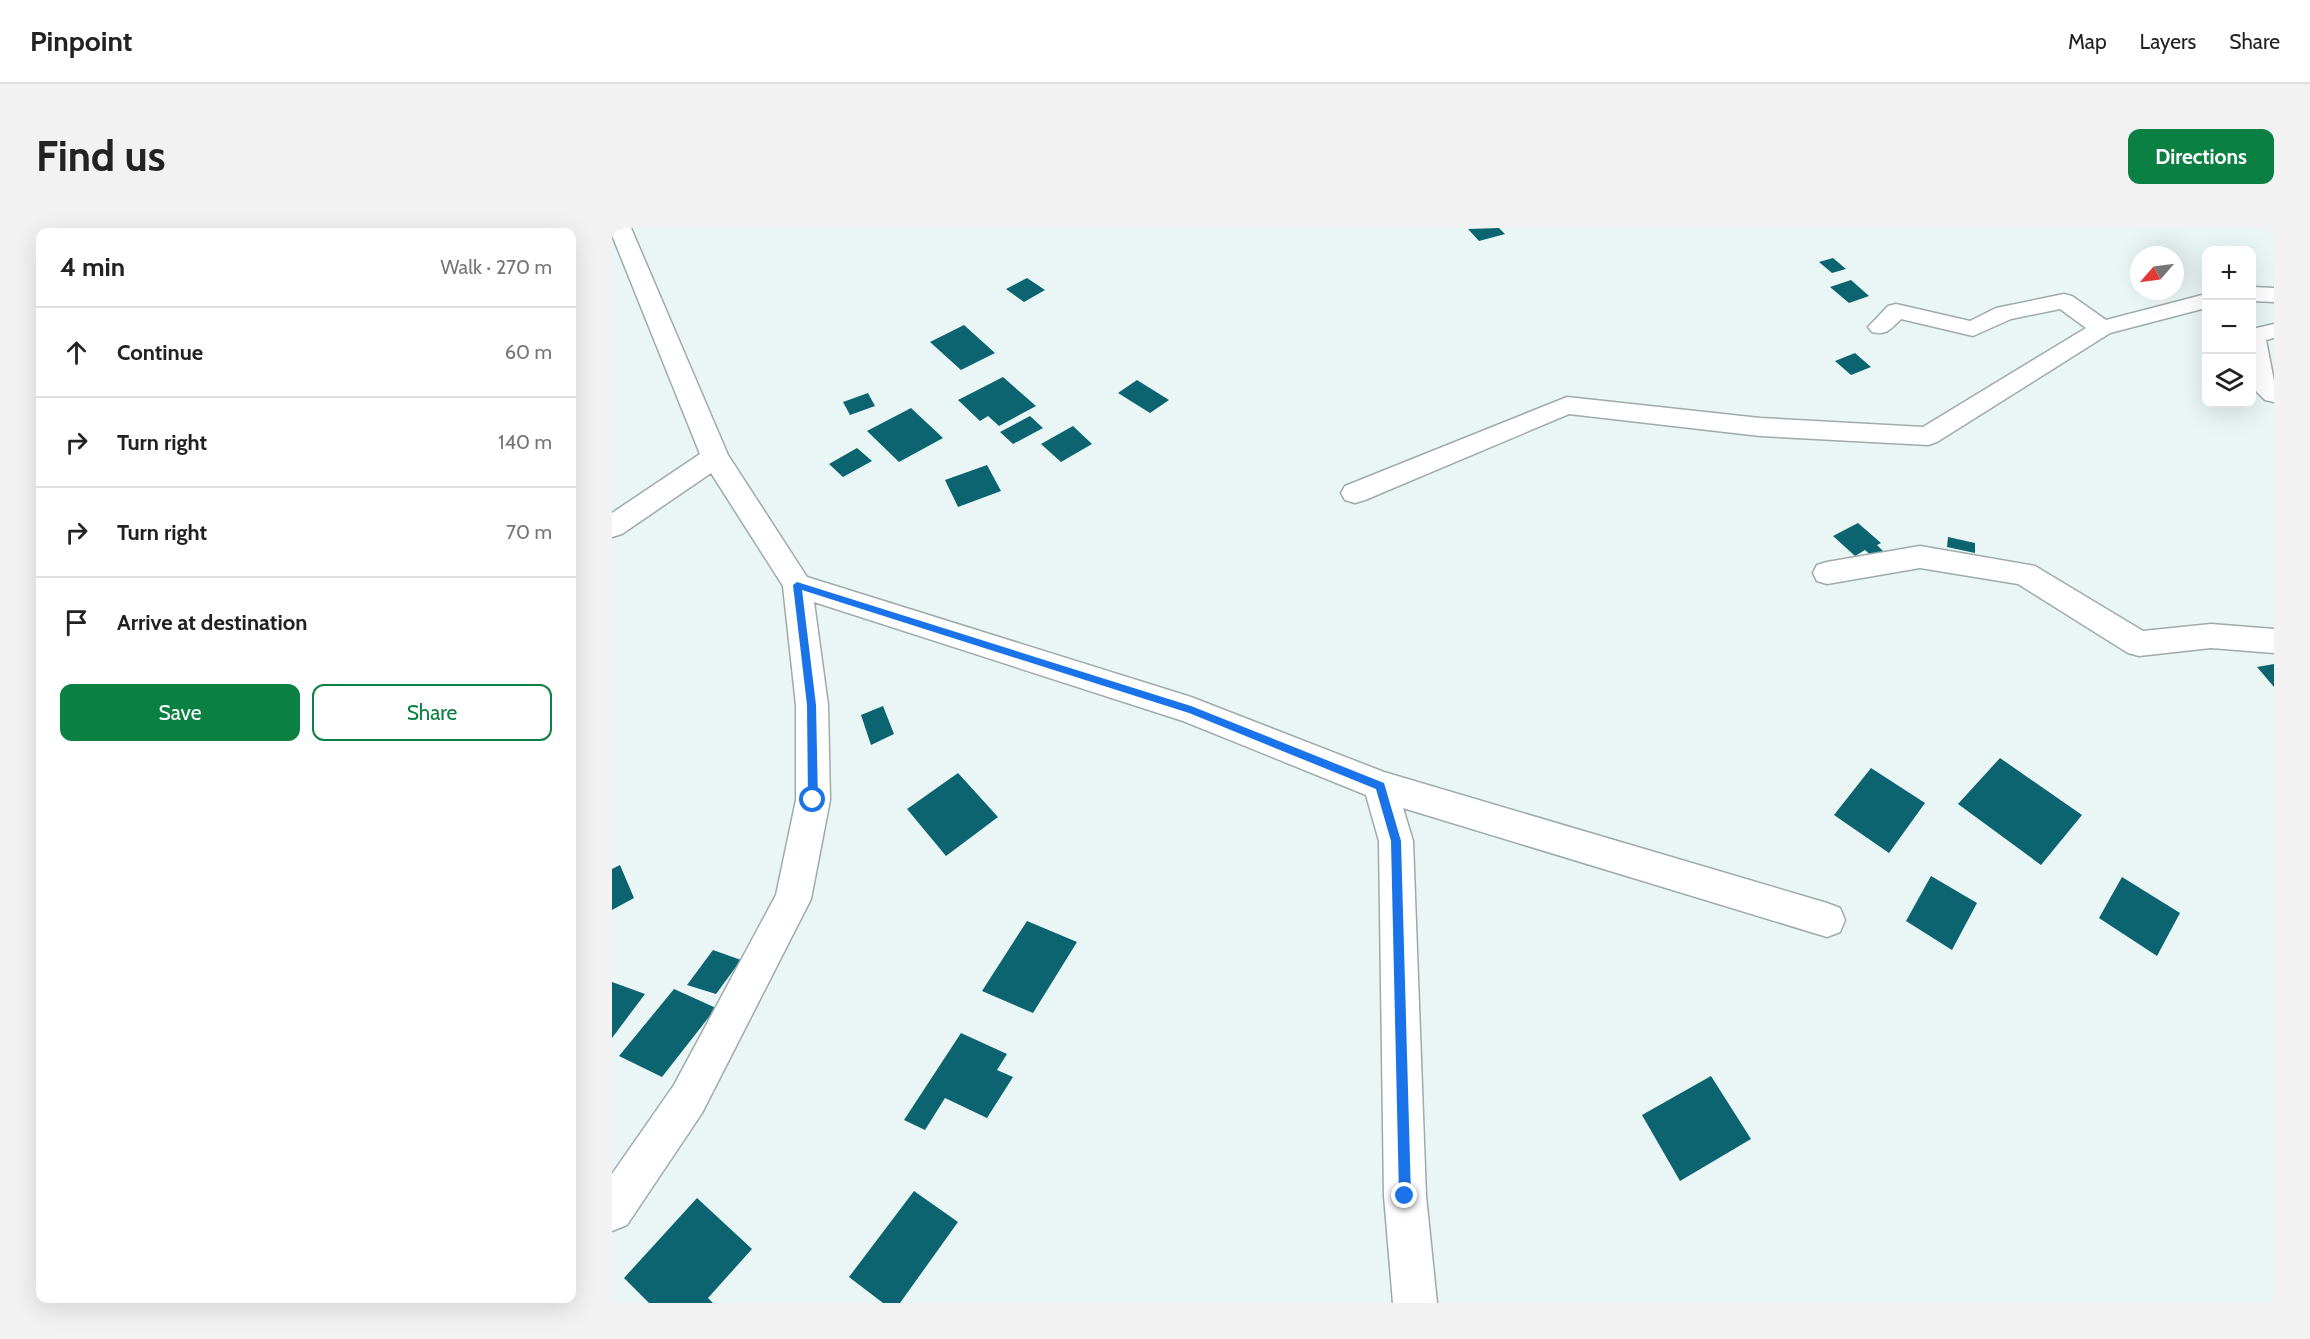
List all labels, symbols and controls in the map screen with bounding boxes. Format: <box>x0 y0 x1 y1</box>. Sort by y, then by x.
text: Pinpoint <box>30 24 132 58</box>
text: Map <box>2068 29 2107 54</box>
text: Layers <box>2140 29 2196 54</box>
text: Share <box>2229 29 2280 54</box>
button: Directions <box>2128 129 2274 184</box>
text: Find us <box>36 130 165 182</box>
north arrow <box>2130 246 2184 300</box>
map controls <box>2202 246 2256 408</box>
button: + <box>2202 246 2256 300</box>
text: 4 min <box>60 251 125 283</box>
text: Walk · 270 m <box>440 255 552 279</box>
button: − <box>2202 300 2256 354</box>
icon: ahead <box>60 336 93 369</box>
text: Continue <box>117 339 203 366</box>
text: 60 m <box>505 340 552 364</box>
button: layers <box>2202 354 2256 408</box>
icon: right <box>60 426 93 459</box>
text: Turn right <box>117 429 207 456</box>
text: 140 m <box>498 430 552 454</box>
icon: right <box>60 516 93 549</box>
text: Turn right <box>117 519 207 546</box>
text: 70 m <box>506 520 552 544</box>
icon: arrive <box>60 606 93 639</box>
text: Arrive at destination <box>117 609 307 636</box>
button: Save <box>60 684 300 741</box>
button: Share <box>312 684 552 741</box>
route start <box>799 786 825 812</box>
route end <box>1391 1182 1417 1208</box>

